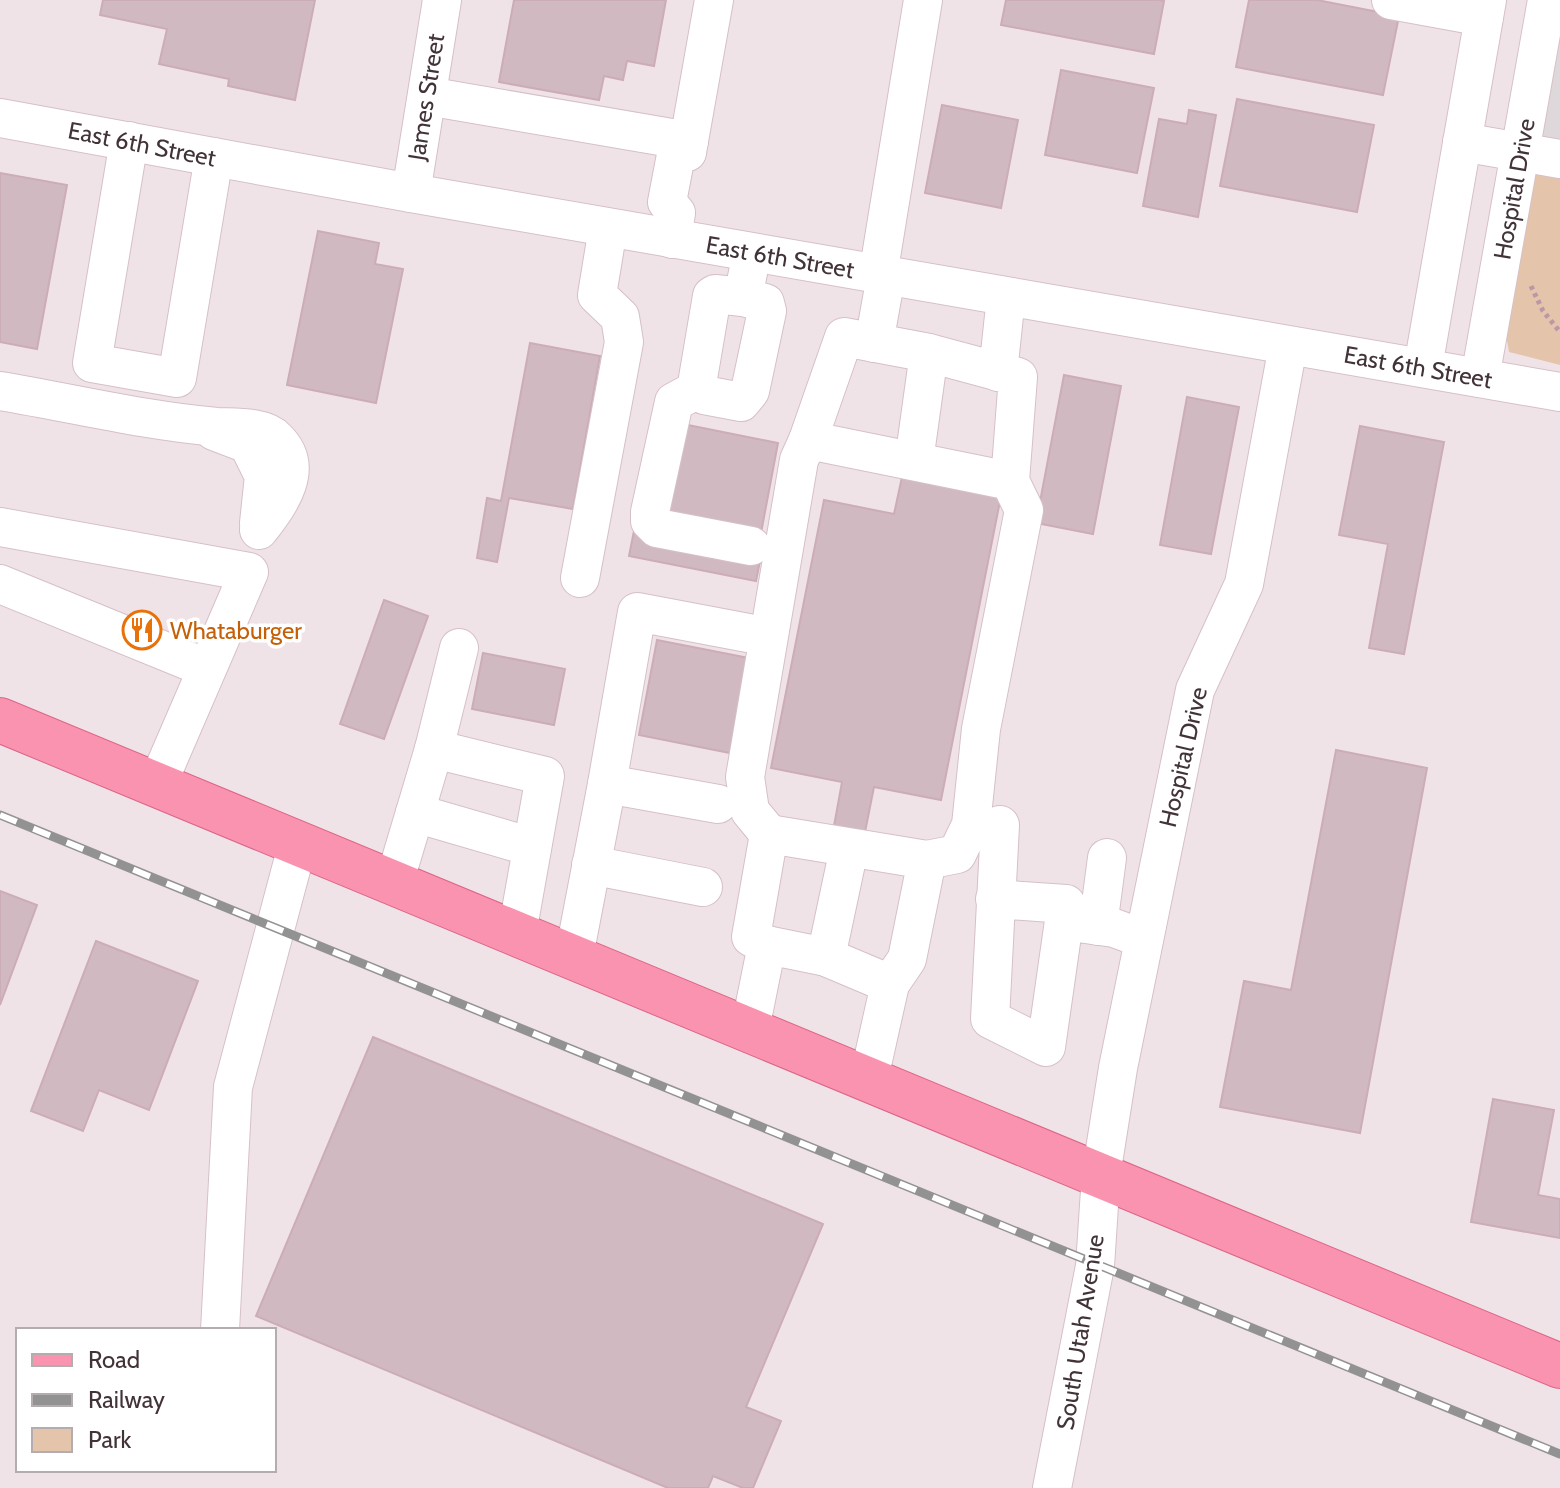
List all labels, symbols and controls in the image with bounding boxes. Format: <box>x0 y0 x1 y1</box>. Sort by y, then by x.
street label: James Street <box>402 32 450 163</box>
street label: East 6th Street <box>66 115 218 173</box>
street label: Hospital Drive <box>1487 116 1541 262</box>
street label: East 6th Street <box>704 230 856 284</box>
street label: East 6th Street <box>1342 340 1494 394</box>
restaurant icon: Whataburger <box>121 609 163 651</box>
place label: Whataburger <box>170 616 302 645</box>
street label: Hospital Drive <box>1153 684 1213 830</box>
street label: South Utah Avenue <box>1050 1232 1110 1432</box>
legend <box>16 1328 276 1472</box>
text: Road <box>88 1345 140 1374</box>
text: Railway <box>88 1385 165 1414</box>
text: Park <box>88 1425 131 1454</box>

